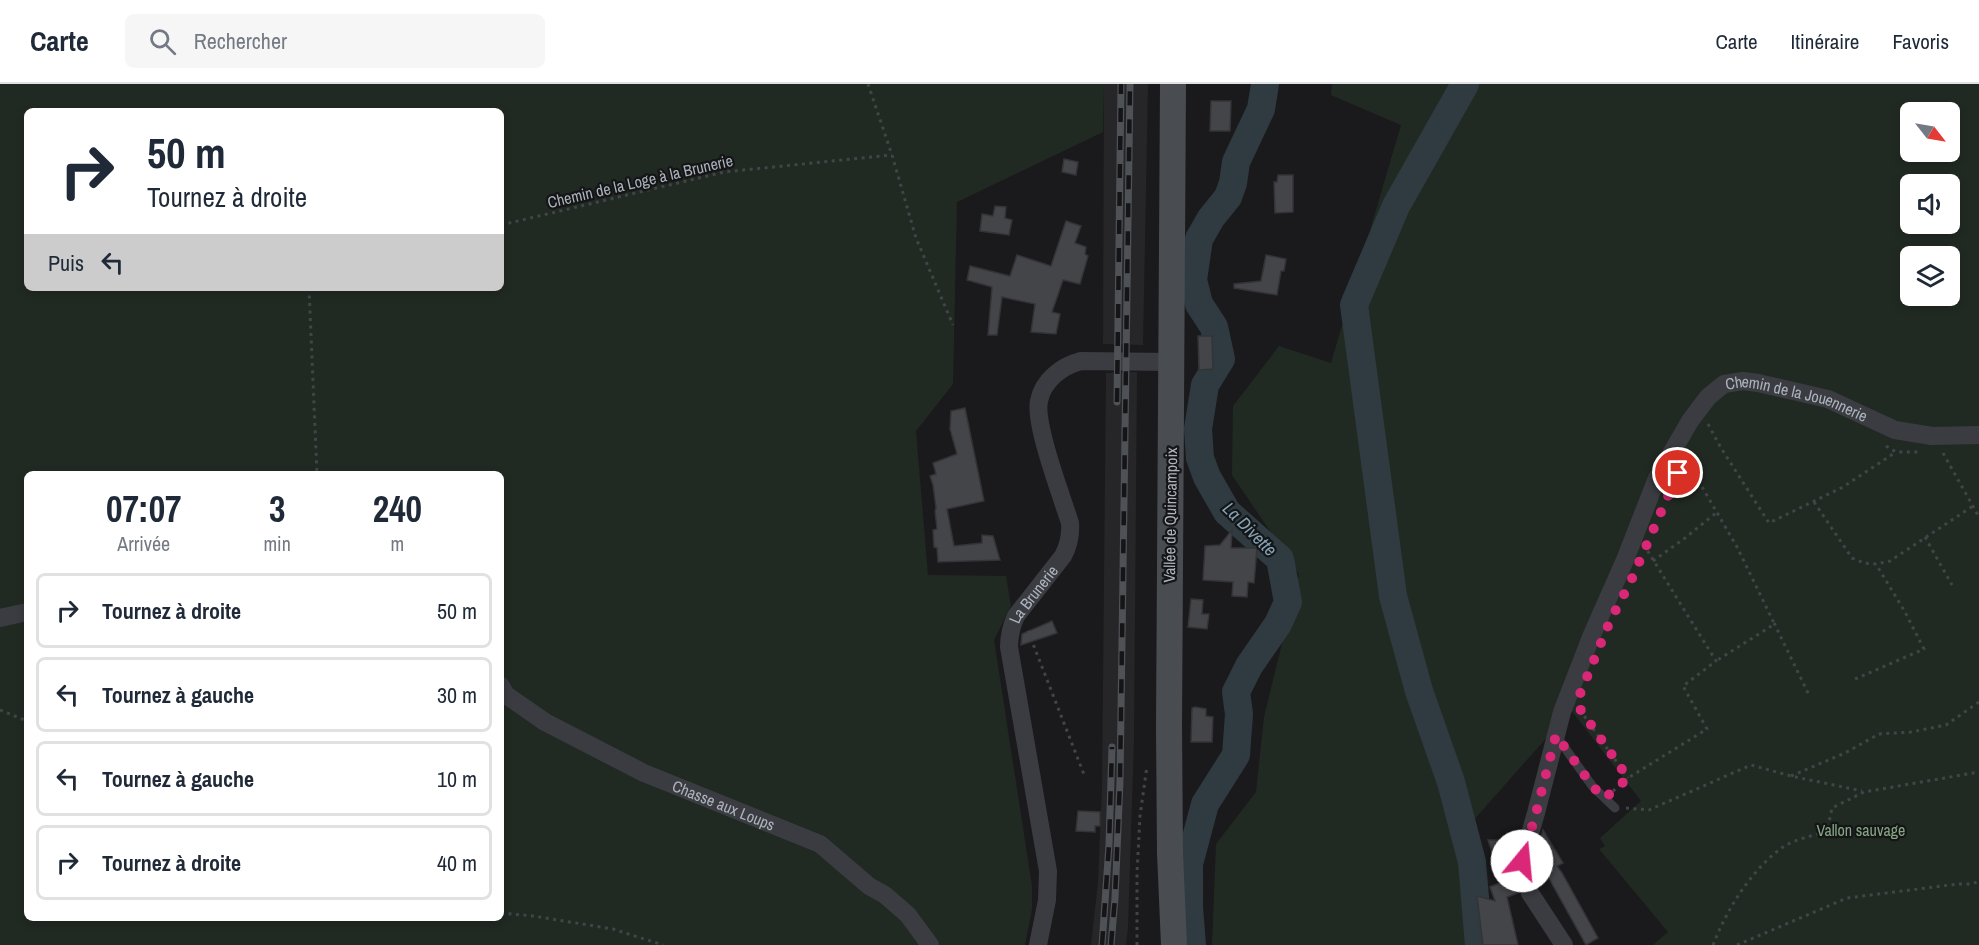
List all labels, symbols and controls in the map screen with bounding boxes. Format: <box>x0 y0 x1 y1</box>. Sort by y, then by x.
search box <box>125 14 545 68</box>
text: Carte <box>30 22 89 60</box>
icon: search <box>146 25 179 58</box>
text: Rechercher <box>194 26 287 56</box>
text: Carte <box>1715 27 1758 56</box>
text: Itinéraire <box>1791 27 1859 56</box>
text: Favoris <box>1892 27 1949 56</box>
north arrow <box>1900 102 1960 162</box>
map controls <box>1900 102 1960 306</box>
text: 50 m <box>147 125 226 181</box>
icon: right <box>48 132 126 210</box>
street label: Chemin de la Loge à la Brunerie <box>545 149 735 213</box>
button: sound <box>1900 174 1960 234</box>
text: Tournez à droite <box>147 179 307 215</box>
icon: left <box>96 246 129 279</box>
button: layers <box>1900 246 1960 306</box>
text: Puis <box>48 248 84 278</box>
street label: Chemin de la Jouennerie <box>1724 370 1871 427</box>
street label: Vallée de Quincampoix <box>1158 447 1182 583</box>
pin <box>1652 447 1703 498</box>
icon: arrive <box>1661 456 1694 489</box>
text: 07:07 <box>106 485 181 533</box>
text: 3 <box>269 485 285 533</box>
text: 240 <box>373 485 422 533</box>
water label: La Divette <box>1217 496 1283 562</box>
text: Arrivée <box>117 530 170 557</box>
text: min <box>263 530 291 557</box>
text: m <box>391 530 404 557</box>
street label: La Brunerie <box>1003 560 1063 626</box>
icon: right <box>51 594 84 627</box>
text: Tournez à droite <box>102 596 241 626</box>
text: 50 m <box>437 596 477 626</box>
icon: left <box>51 678 84 711</box>
text: Tournez à gauche <box>102 680 254 710</box>
text: 30 m <box>437 680 477 710</box>
icon: left <box>51 762 84 795</box>
text: Tournez à gauche <box>102 764 254 794</box>
text: 10 m <box>437 764 477 794</box>
street label: Chasse aux Loups <box>669 775 778 836</box>
park label: Vallon sauvage <box>1817 819 1905 841</box>
position arrow <box>1490 829 1554 893</box>
icon: right <box>51 846 84 879</box>
text: Tournez à droite <box>102 848 241 878</box>
text: 40 m <box>437 848 477 878</box>

